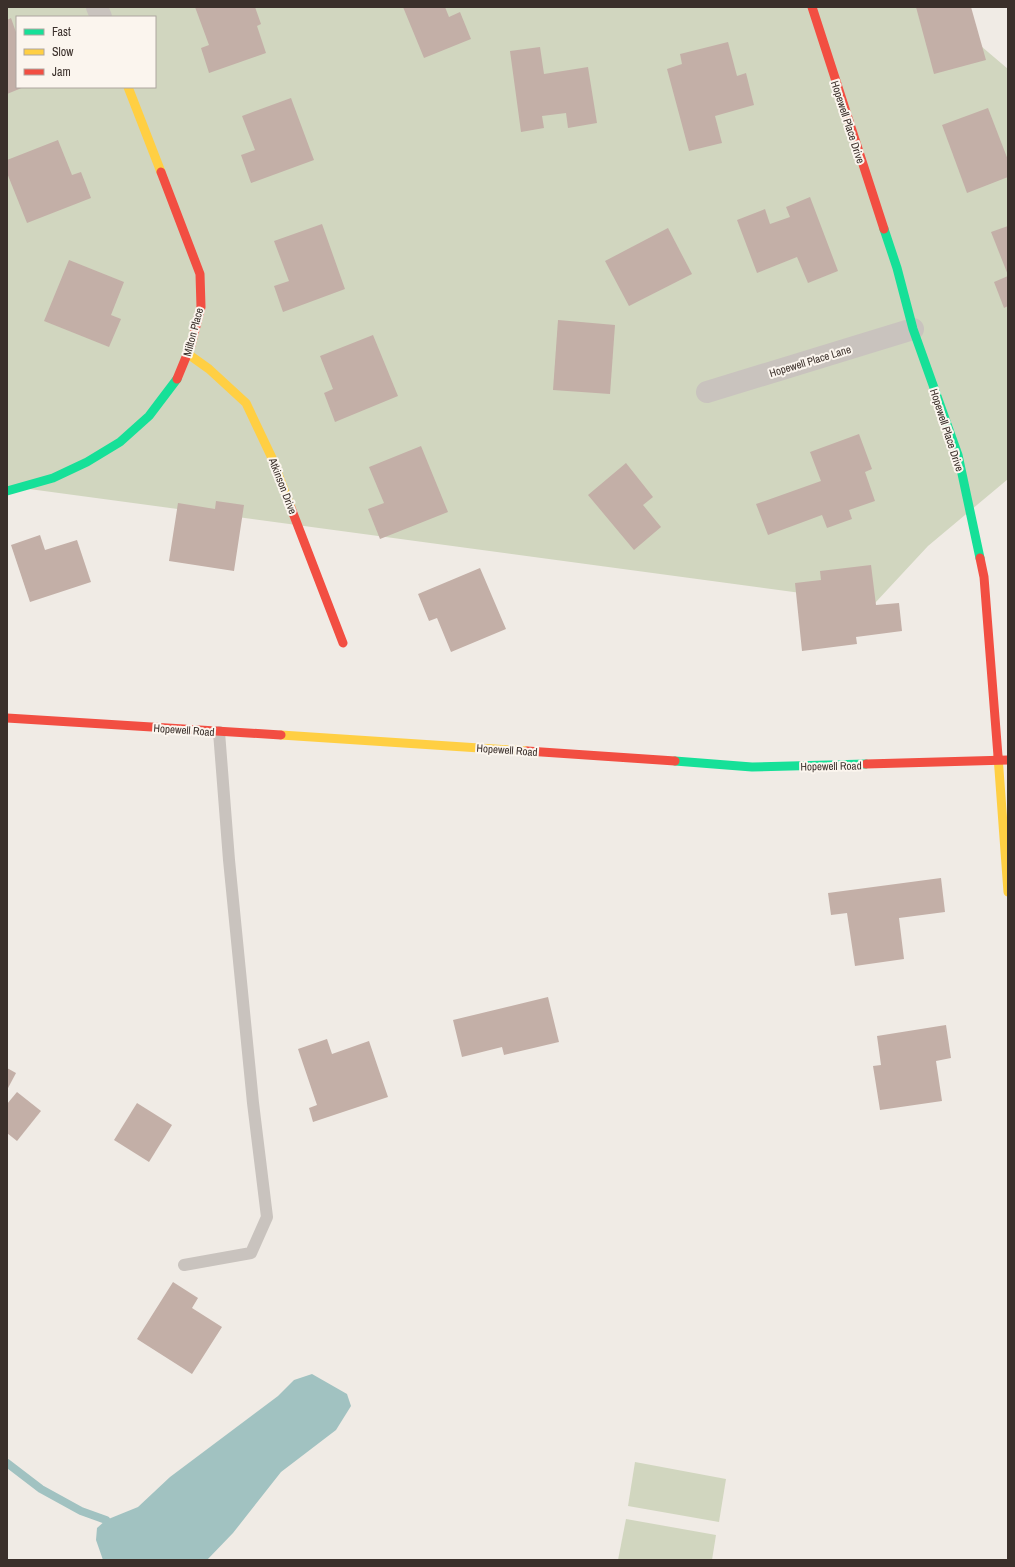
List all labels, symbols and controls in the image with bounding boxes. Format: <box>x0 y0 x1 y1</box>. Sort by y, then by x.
legend <box>16 16 156 88</box>
text: Fast <box>52 24 71 40</box>
text: Slow <box>52 44 74 60</box>
text: Jam <box>52 64 71 80</box>
street label: Hopewell Place Drive <box>828 79 868 165</box>
street label: Milton Place <box>180 306 206 358</box>
street label: Hopewell Place Lane <box>767 342 853 380</box>
street label: Hopewell Place Drive <box>927 387 967 473</box>
street label: Atkinson Drive <box>266 455 300 516</box>
street label: Hopewell Road <box>153 721 215 739</box>
street label: Hopewell Road <box>476 741 538 759</box>
street label: Hopewell Road <box>800 758 862 774</box>

